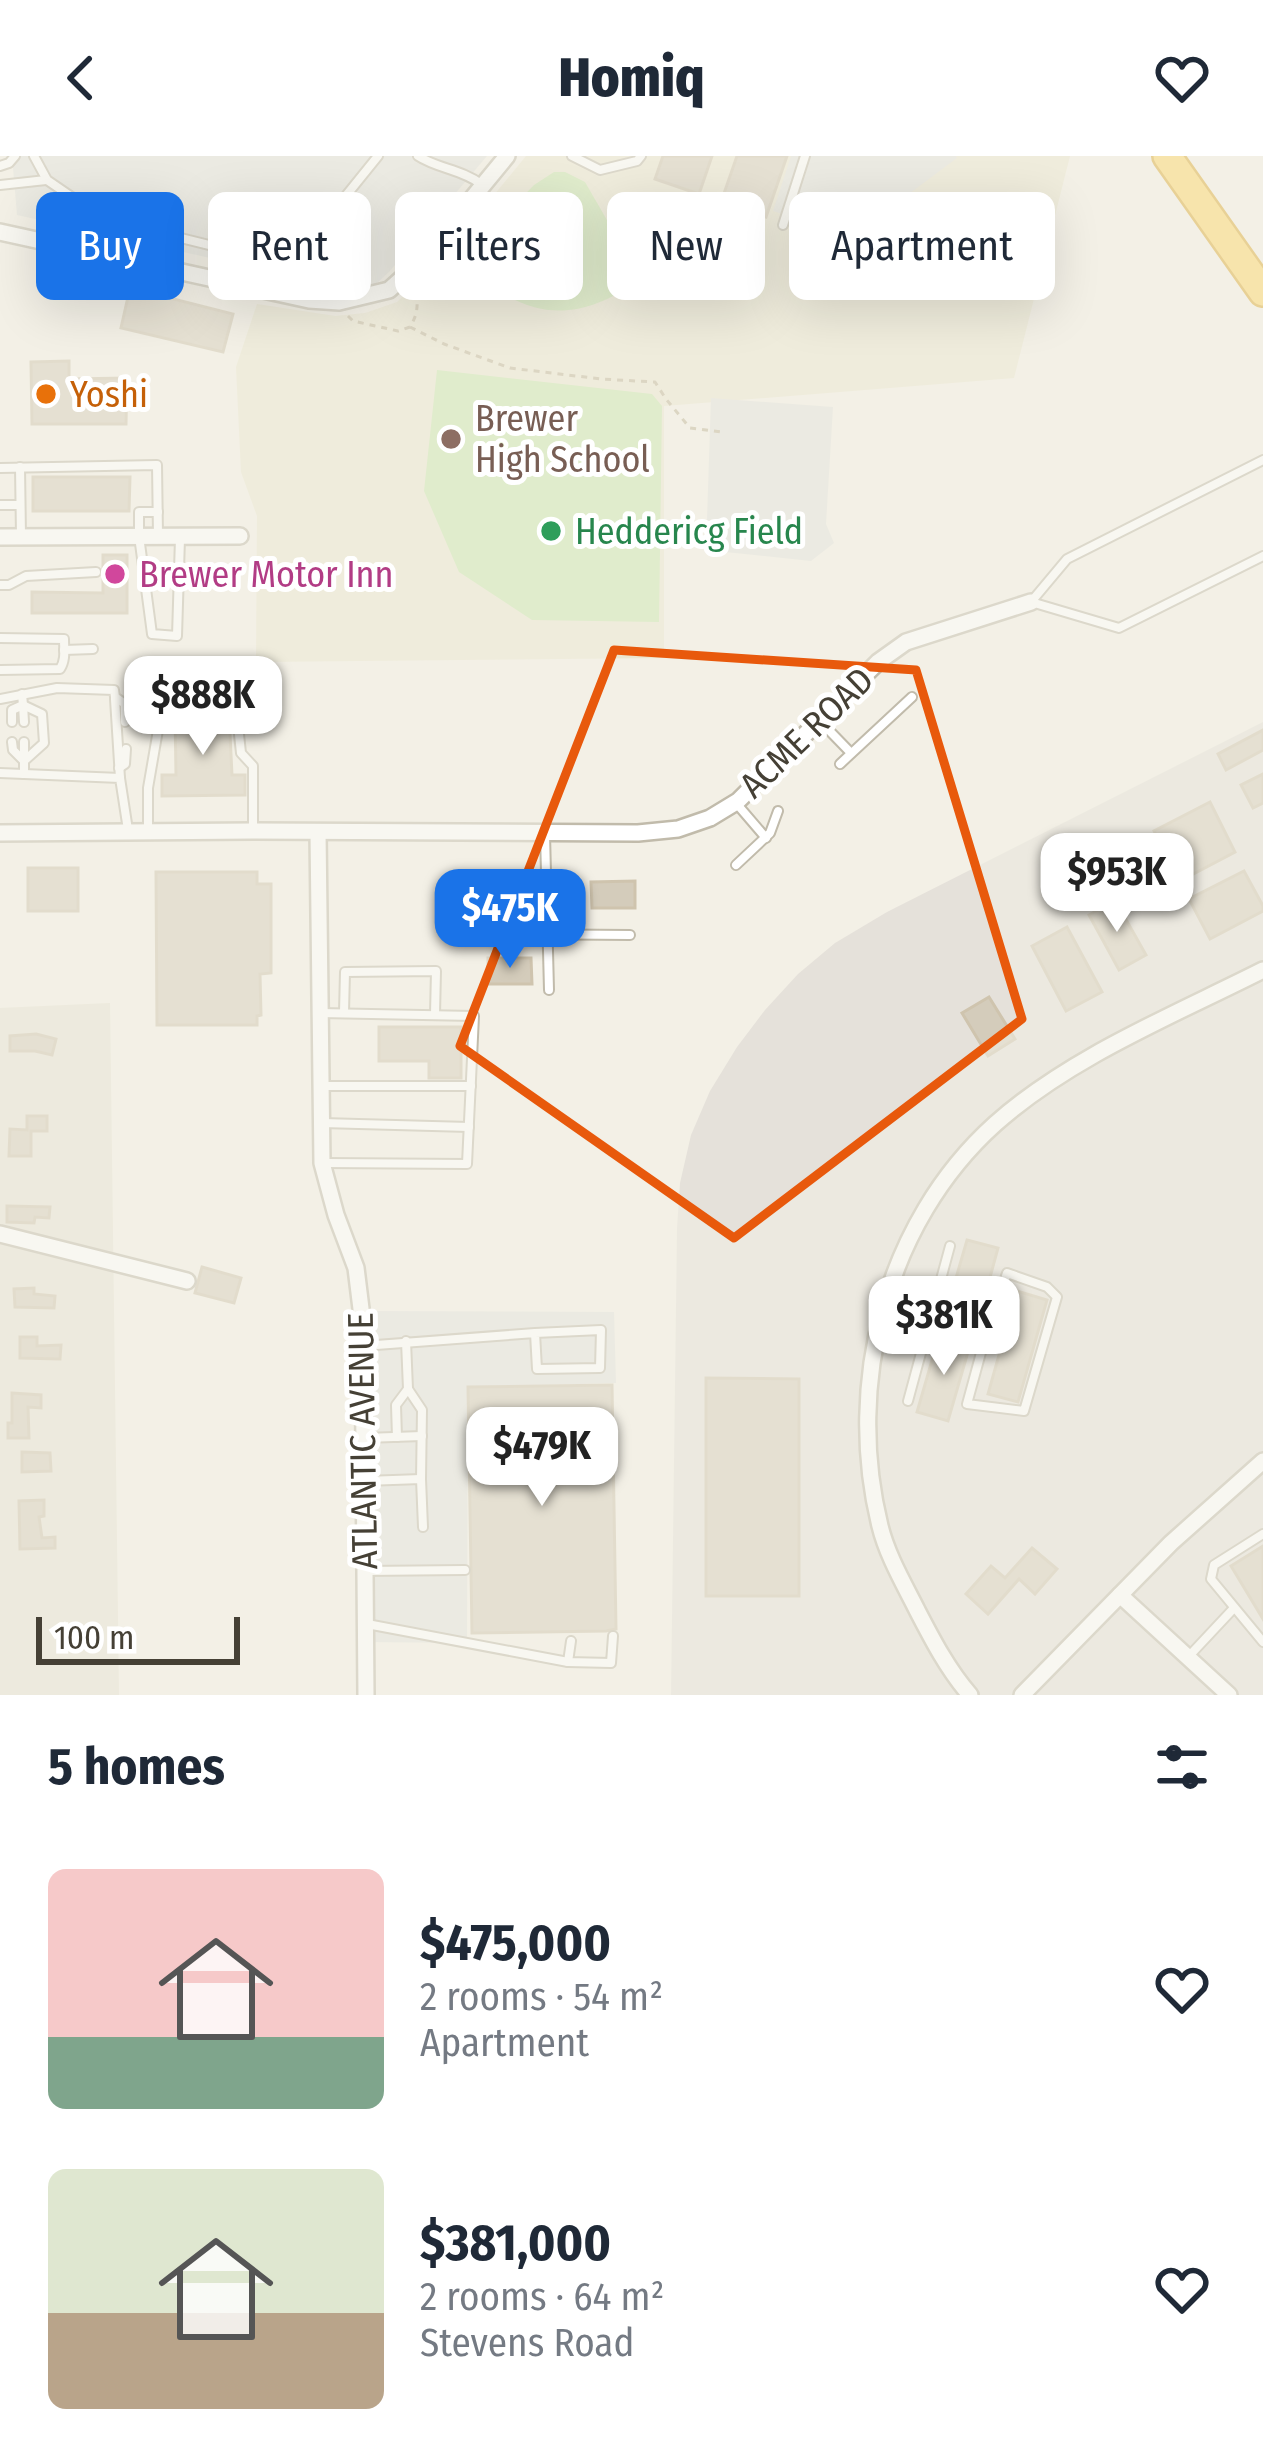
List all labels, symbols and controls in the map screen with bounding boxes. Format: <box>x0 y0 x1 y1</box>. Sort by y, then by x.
icon: back <box>48 45 114 111</box>
icon: heart <box>1149 45 1215 111</box>
text: Homiq <box>559 46 704 110</box>
chip: Buy <box>36 192 184 300</box>
chip: Rent <box>208 192 371 300</box>
chip: Filters <box>395 192 583 300</box>
chip: New <box>607 192 765 300</box>
chip: Apartment <box>789 192 1055 300</box>
place label: Yoshi <box>70 373 148 417</box>
marker: Yoshi <box>33 381 59 407</box>
place label: Brewer High School <box>475 397 650 482</box>
marker: Brewer High School <box>438 426 464 452</box>
place label: Heddericg Field <box>575 510 803 554</box>
marker: Heddericg Field <box>538 518 564 544</box>
place label: Brewer Motor Inn <box>139 553 394 597</box>
marker: Brewer Motor Inn <box>102 561 128 587</box>
pin: $888K <box>119 656 287 758</box>
street label: ACME ROAD <box>731 658 883 807</box>
text: $888K <box>151 672 255 718</box>
pin: $953K <box>1033 833 1201 935</box>
text: $953K <box>1068 849 1166 895</box>
pin: $475K <box>426 869 594 971</box>
text: $475K <box>462 885 558 931</box>
pin: $381K <box>860 1276 1028 1378</box>
text: $381K <box>896 1292 992 1338</box>
street label: ATLANTIC AVENUE <box>339 1312 387 1570</box>
pin: $479K <box>458 1407 626 1509</box>
text: $479K <box>493 1423 591 1469</box>
scale bar <box>36 1611 240 1664</box>
text: 100 m <box>54 1618 134 1658</box>
icon: filters <box>1149 1734 1215 1800</box>
text: 5 homes <box>48 1736 225 1798</box>
text: $475,000 <box>420 1912 611 1974</box>
icon: home <box>144 1917 288 2061</box>
icon: heart <box>1149 1956 1215 2022</box>
text: 2 rooms · 54 m² <box>420 1974 663 2020</box>
text: Apartment <box>420 2020 589 2066</box>
text: $381,000 <box>420 2212 611 2274</box>
icon: home <box>144 2217 288 2361</box>
icon: heart <box>1149 2256 1215 2322</box>
text: 2 rooms · 64 m² <box>420 2274 664 2320</box>
text: Stevens Road <box>420 2320 634 2366</box>

